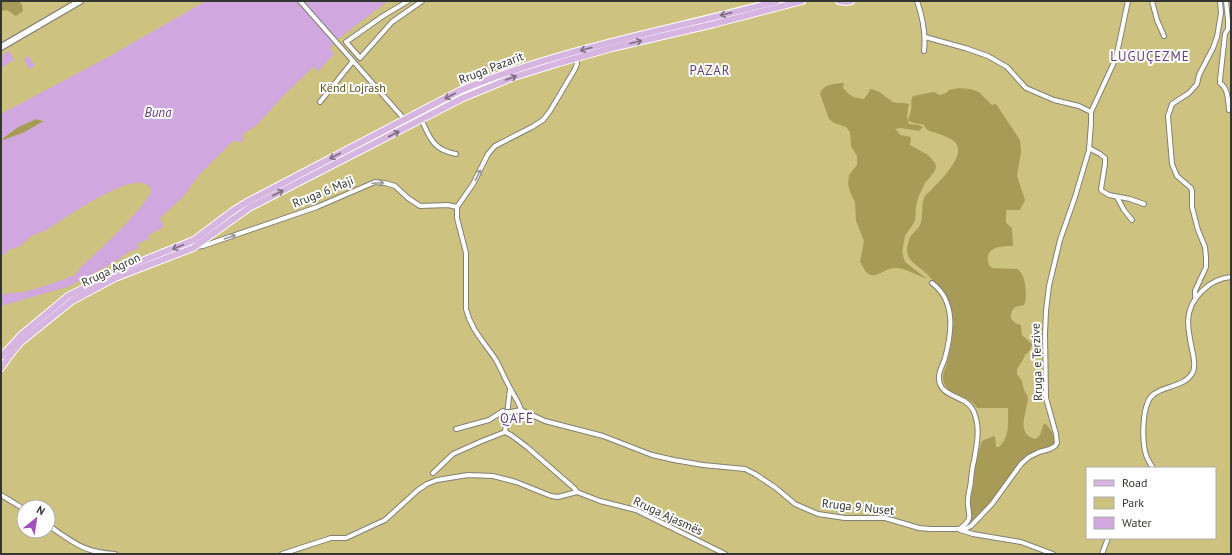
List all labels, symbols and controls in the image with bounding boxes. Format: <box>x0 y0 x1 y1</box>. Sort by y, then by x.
one-way arrow <box>719 11 732 19</box>
one-way arrow <box>629 38 642 45</box>
one-way arrow <box>579 45 592 53</box>
street label: Rruga Pazarit <box>456 48 525 87</box>
district label: LUGUÇEZME <box>1110 48 1190 65</box>
district label: PAZAR <box>689 62 731 79</box>
one-way arrow <box>505 74 517 82</box>
park label: Kënd Lojrash <box>320 80 386 95</box>
one-way arrow <box>444 93 456 101</box>
water label: Buna <box>145 104 172 121</box>
one-way arrow <box>387 129 399 137</box>
one-way arrow <box>329 153 341 160</box>
one-way arrow <box>475 169 482 181</box>
street label: Rruga 6 Maji <box>290 172 356 211</box>
one-way arrow <box>371 179 384 186</box>
one-way arrow <box>272 189 284 196</box>
one-way arrow <box>224 232 236 240</box>
one-way arrow <box>173 244 185 251</box>
street label: Rruga Agron <box>79 249 143 290</box>
street label: Rruga e Terzive <box>1028 323 1045 401</box>
district label: QAFË <box>500 410 534 427</box>
legend <box>1086 467 1216 539</box>
text: Road <box>1122 475 1147 490</box>
street label: Rruga Ajasmës <box>631 493 705 538</box>
street label: Rruga 9 Nuset <box>821 495 895 518</box>
text: Park <box>1122 495 1144 510</box>
north arrow <box>16 499 56 539</box>
text: N <box>34 502 48 518</box>
text: Water <box>1122 515 1152 530</box>

